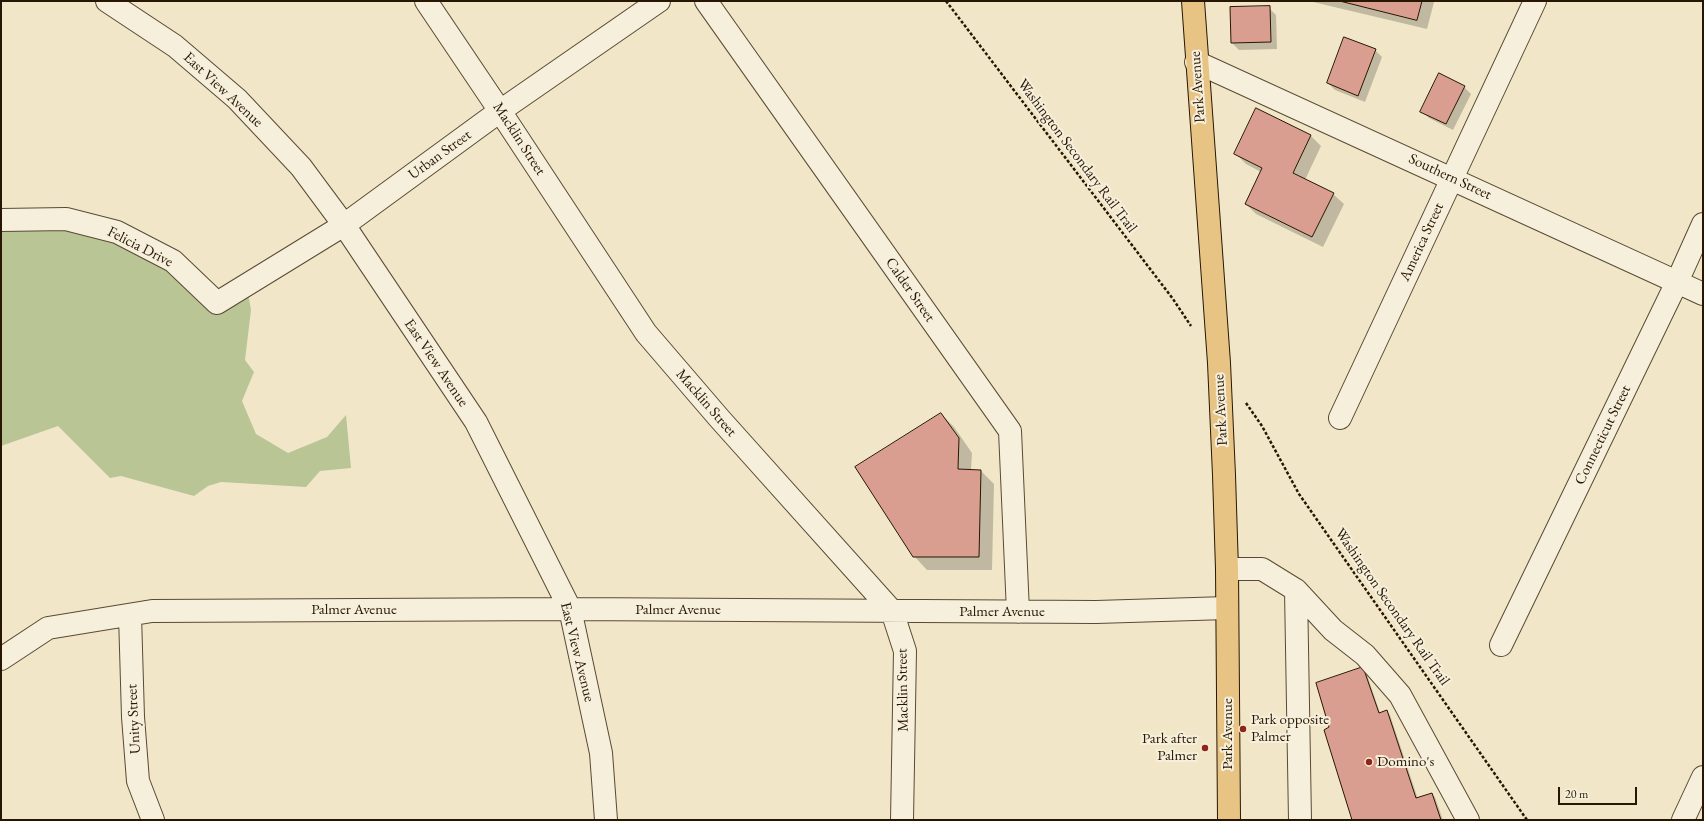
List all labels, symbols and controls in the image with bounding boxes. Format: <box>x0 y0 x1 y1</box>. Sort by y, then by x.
street label: East View Avenue <box>179 49 267 131</box>
street label: Park Avenue <box>1187 51 1209 123</box>
street label: Washington Secondary Rail Trail <box>1013 76 1141 236</box>
street label: Macklin Street <box>489 99 549 179</box>
street label: Urban Street <box>405 126 475 184</box>
street label: Southern Street <box>1406 150 1494 204</box>
street label: America Street <box>1396 200 1448 284</box>
street label: Felicia Drive <box>104 223 176 271</box>
street label: Calder Street <box>881 254 939 326</box>
street label: East View Avenue <box>400 316 472 410</box>
street label: Macklin Street <box>672 366 740 440</box>
street label: Park Avenue <box>1210 374 1232 446</box>
street label: Connecticut Street <box>1571 382 1635 488</box>
street label: Washington Secondary Rail Trail <box>1331 525 1453 689</box>
street label: East View Avenue <box>556 600 598 704</box>
street label: Palmer Avenue <box>311 601 397 619</box>
street label: Palmer Avenue <box>635 601 721 619</box>
street label: Palmer Avenue <box>959 603 1045 621</box>
street label: Macklin Street <box>893 648 913 732</box>
street label: Unity Street <box>123 684 145 754</box>
street label: Park Avenue <box>1219 698 1237 770</box>
place label: Park opposite Palmer <box>1251 711 1329 746</box>
marker: Park opposite Palmer <box>1238 724 1248 734</box>
place label: Park after Palmer <box>1142 730 1197 765</box>
marker: Park after Palmer <box>1200 743 1210 753</box>
place label: Domino's <box>1377 753 1434 771</box>
marker: Domino's <box>1364 757 1374 767</box>
scale bar <box>1560 779 1639 805</box>
text: 20 m <box>1565 786 1588 802</box>

